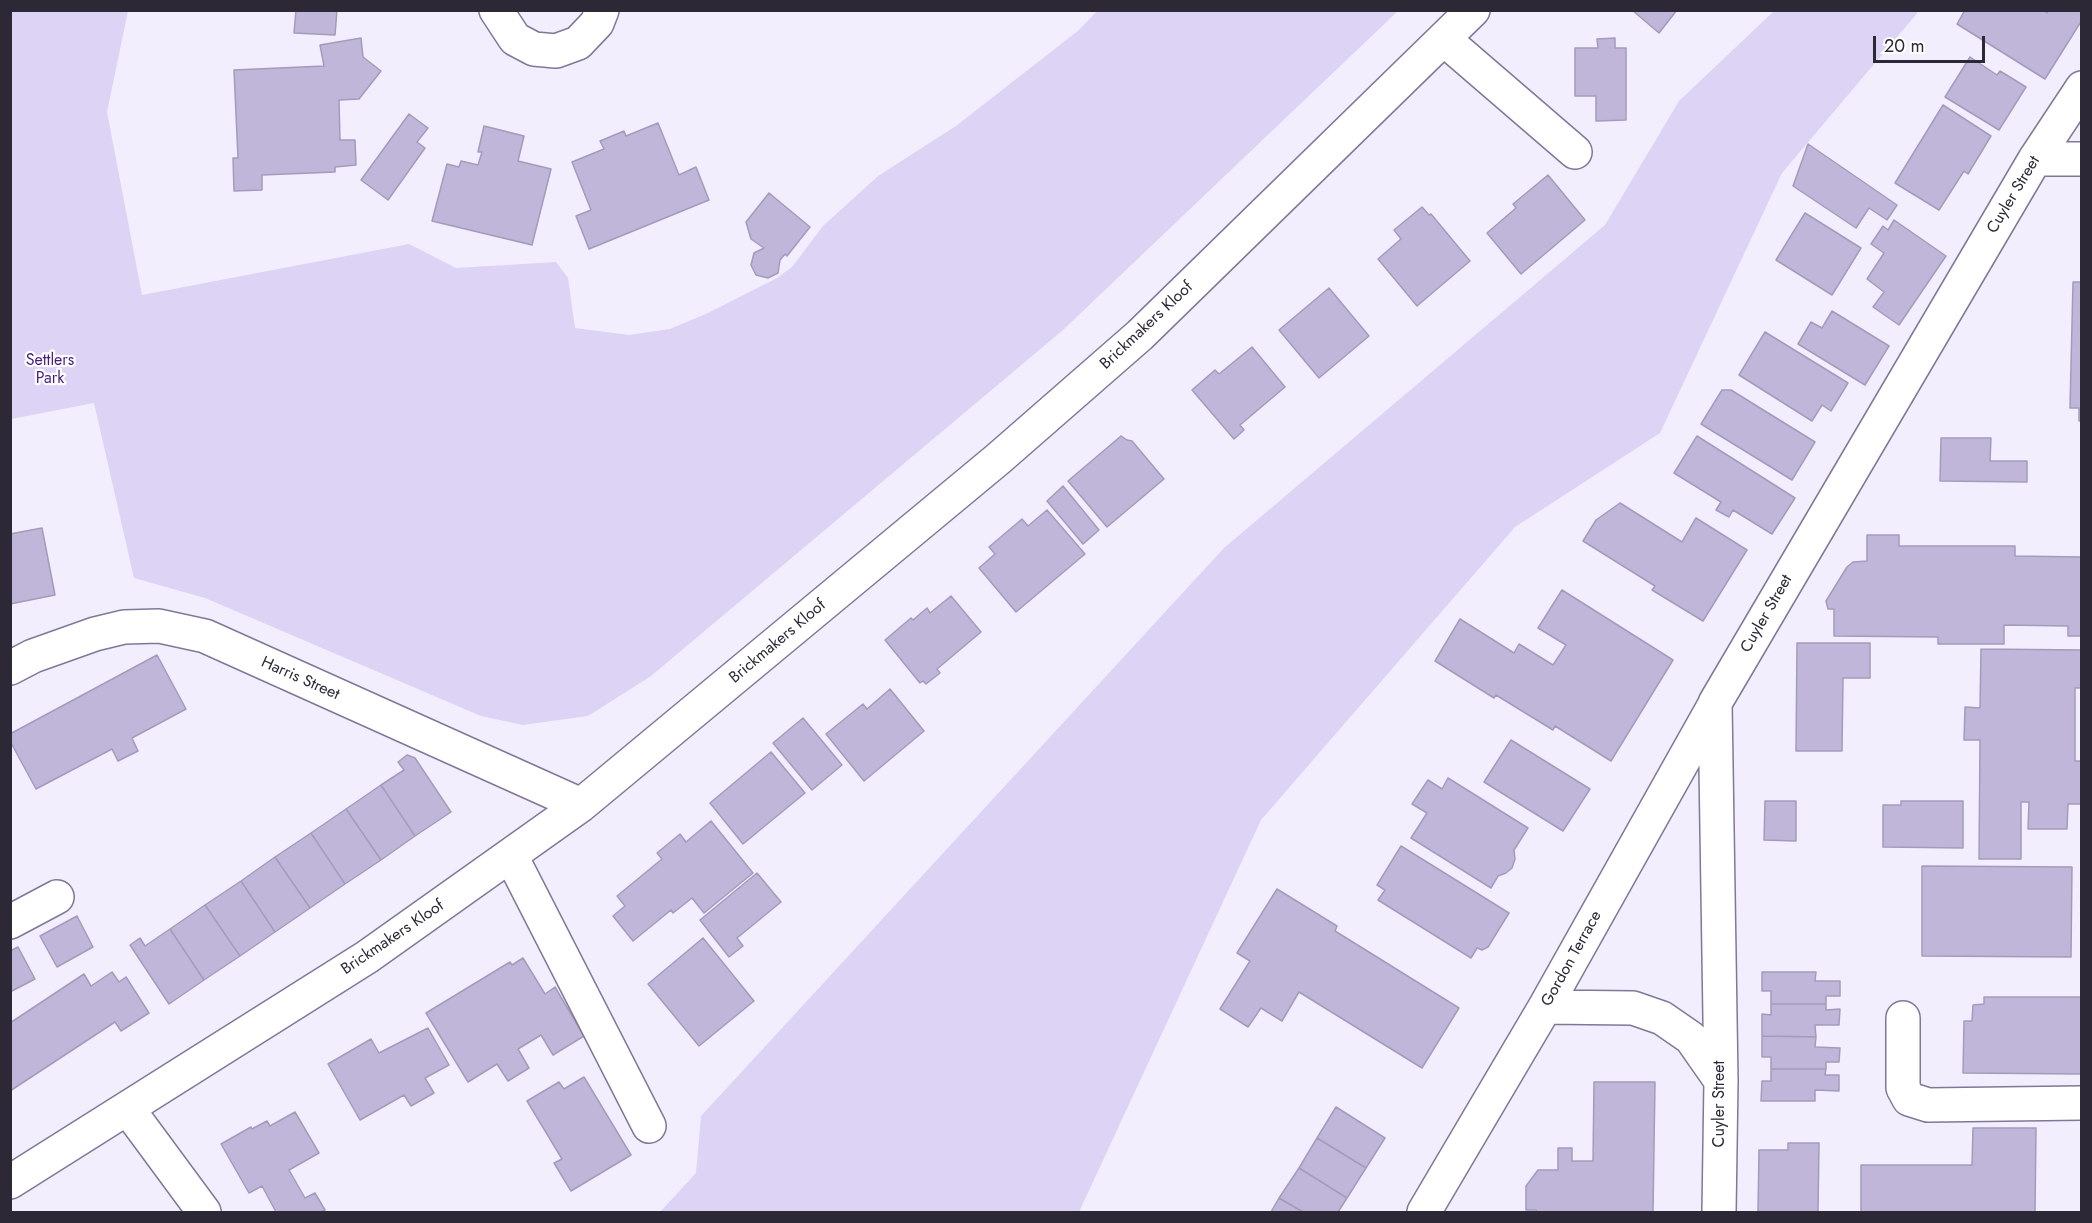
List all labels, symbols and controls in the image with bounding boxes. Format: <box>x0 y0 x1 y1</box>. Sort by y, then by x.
scale bar <box>1876 24 1988 62</box>
text: 20 m <box>1884 33 1924 59</box>
street label: Cuyler Street <box>1983 153 2045 237</box>
street label: Brickmakers Kloof <box>1097 278 1197 374</box>
park label: Settlers Park <box>26 351 74 389</box>
street label: Cuyler Street <box>1737 572 1797 656</box>
street label: Brickmakers Kloof <box>726 596 830 688</box>
street label: Harris Street <box>258 653 342 705</box>
street label: Brickmakers Kloof <box>338 896 448 980</box>
street label: Gordon Terrace <box>1538 908 1606 1010</box>
street label: Cuyler Street <box>1710 1061 1730 1147</box>

